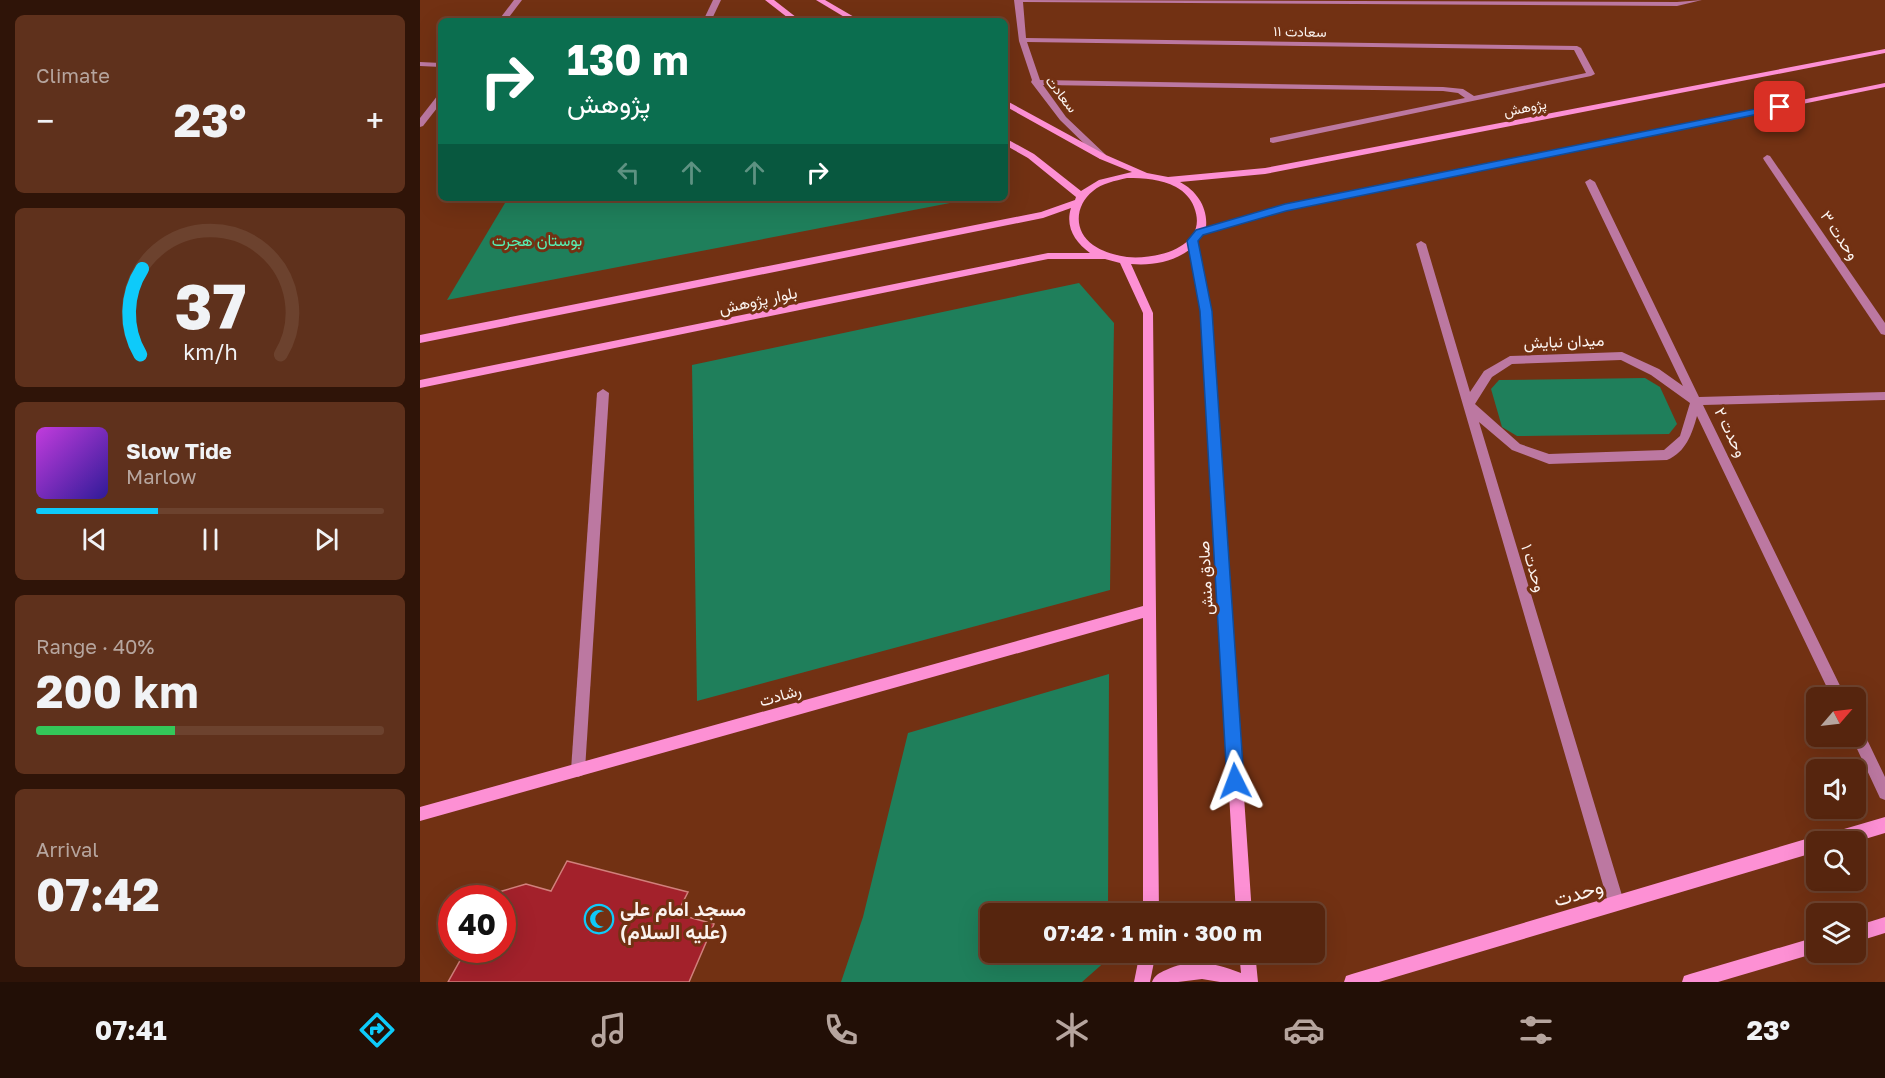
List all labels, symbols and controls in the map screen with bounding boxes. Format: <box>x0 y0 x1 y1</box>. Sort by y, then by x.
street label: سعادت ۱۱ <box>1273 22 1327 40</box>
text: 130 m <box>567 34 689 84</box>
icon: right <box>468 42 546 120</box>
text: Climate <box>36 63 110 87</box>
street label: سعادت <box>1042 72 1082 116</box>
pin <box>1754 81 1805 132</box>
text: پژوهش <box>567 87 651 119</box>
icon: arrive <box>1763 90 1796 123</box>
text: 23° <box>174 93 246 147</box>
street label: پژوهش <box>1502 94 1548 121</box>
text: − <box>36 101 54 140</box>
text: + <box>366 101 384 140</box>
icon: left <box>612 156 645 189</box>
icon: ahead <box>675 156 708 189</box>
icon: ahead <box>738 156 771 189</box>
icon: right <box>801 156 834 189</box>
street label: وحدت ۳ <box>1816 207 1864 264</box>
park label: بوستان هجرت <box>492 230 582 251</box>
text: 37 <box>174 268 246 343</box>
street label: بلوار پژوهش <box>717 282 799 320</box>
street label: میدان نیایش <box>1523 330 1605 353</box>
text: km/h <box>183 339 237 365</box>
street label: وحدت ۲ <box>1710 404 1752 461</box>
text: Slow Tide <box>126 437 232 464</box>
text: Marlow <box>126 464 197 488</box>
icon: previous <box>78 523 111 556</box>
icon: pause <box>194 523 227 556</box>
icon: next <box>310 523 343 556</box>
street label: صادق منش <box>1193 540 1218 615</box>
street label: وحدت ۱ <box>1516 542 1551 595</box>
text: Range · 40% <box>36 634 154 658</box>
text: 200 km <box>36 664 199 718</box>
street label: رشادت <box>757 680 804 711</box>
north arrow <box>1806 687 1866 747</box>
map controls <box>1806 687 1866 963</box>
position arrow <box>1203 749 1267 813</box>
button: sound <box>1806 759 1866 819</box>
button: search <box>1806 831 1866 891</box>
text: Arrival <box>36 837 99 861</box>
text: 07:42 <box>36 867 160 921</box>
street label: وحدت <box>1550 873 1606 913</box>
speed limit sign: 40 <box>438 885 516 963</box>
place label: مسجد امام علی (علیه السلام) <box>620 896 746 945</box>
mosque icon: مسجد امام علی (علیه السلام) <box>583 903 615 935</box>
button: layers <box>1806 903 1866 963</box>
text: 07:42 · 1 min · 300 m <box>1043 919 1262 946</box>
icon: directions <box>356 1009 398 1051</box>
icon: music <box>588 1009 630 1051</box>
icon: phone <box>820 1009 862 1051</box>
icon: climate <box>1051 1009 1093 1051</box>
icon: car <box>1283 1009 1325 1051</box>
icon: filters <box>1515 1009 1557 1051</box>
text: 07:41 <box>95 1014 167 1046</box>
text: 23° <box>1747 1014 1790 1046</box>

